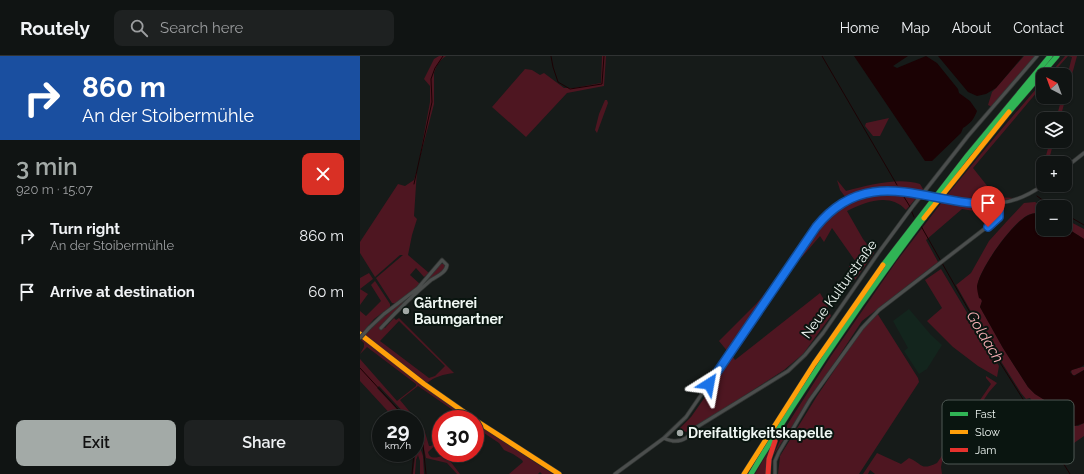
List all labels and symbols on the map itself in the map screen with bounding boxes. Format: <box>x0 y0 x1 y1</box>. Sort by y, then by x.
north arrow <box>1036 68 1072 104</box>
pin <box>971 186 1005 227</box>
street label: Neue Kulturstraße <box>798 237 880 341</box>
place label: Gärtnerei Baumgartner <box>414 295 504 327</box>
marker: Gärtnerei Baumgartner <box>401 306 411 316</box>
water label: Goldach <box>963 308 1007 366</box>
position arrow <box>688 363 730 405</box>
legend <box>942 400 1074 464</box>
text: Fast <box>975 408 996 421</box>
speed limit sign: 30 <box>432 410 484 462</box>
place label: Dreifaltigkeitskapelle <box>688 425 833 441</box>
text: Slow <box>975 426 1000 439</box>
marker: Dreifaltigkeitskapelle <box>675 428 685 438</box>
text: Jam <box>975 444 996 457</box>

